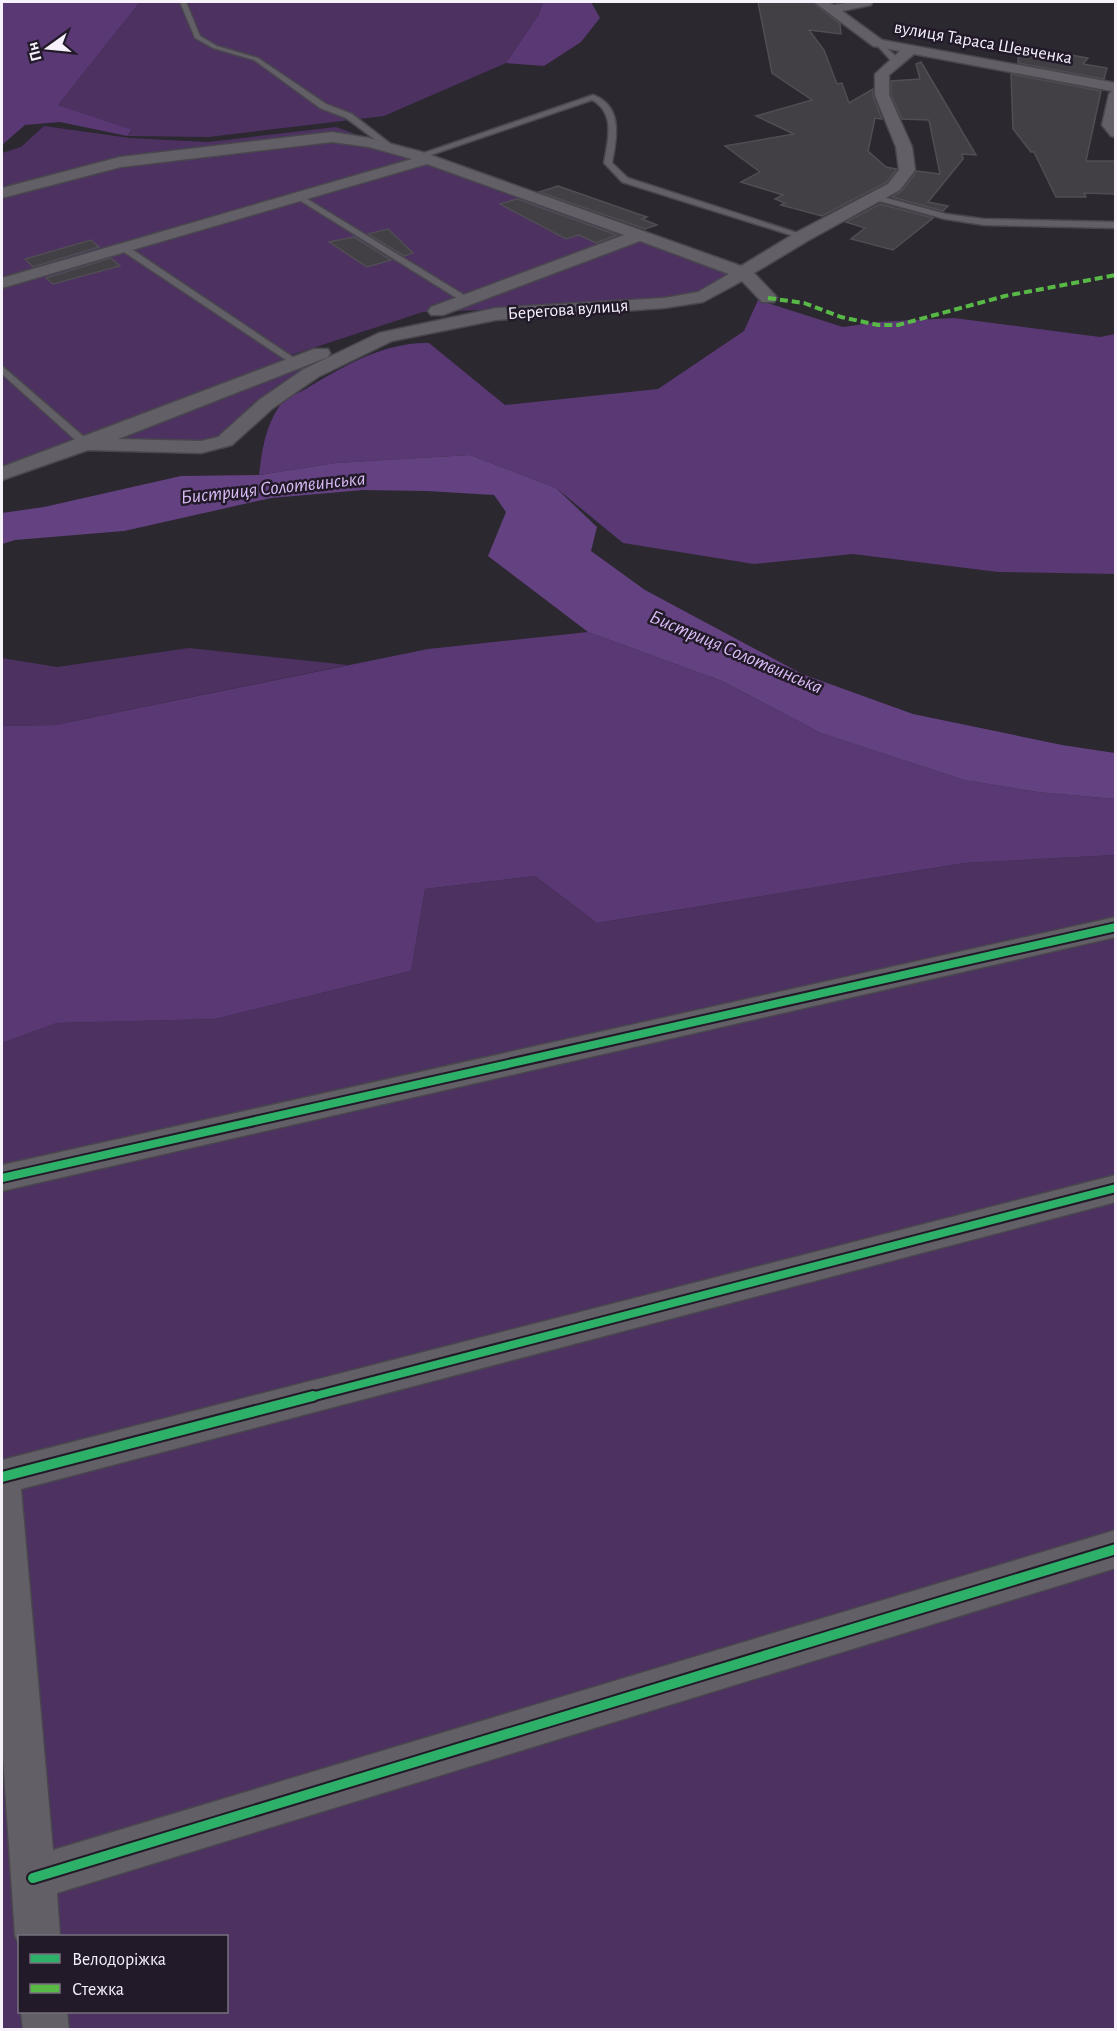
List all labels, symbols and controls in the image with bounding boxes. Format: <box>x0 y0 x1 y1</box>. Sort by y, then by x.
north arrow <box>18 18 78 78</box>
street label: вулиця Тараса Шевченка <box>893 18 1073 68</box>
text: Пн <box>24 40 45 63</box>
street label: Берегова вулиця <box>507 297 629 323</box>
water label: Бистриця Солотвинська <box>180 468 366 508</box>
water label: Бистриця Солотвинська <box>647 606 825 698</box>
legend <box>18 1935 228 2013</box>
text: Велодоріжка <box>72 1951 166 1969</box>
text: Стежка <box>72 1981 124 1999</box>

